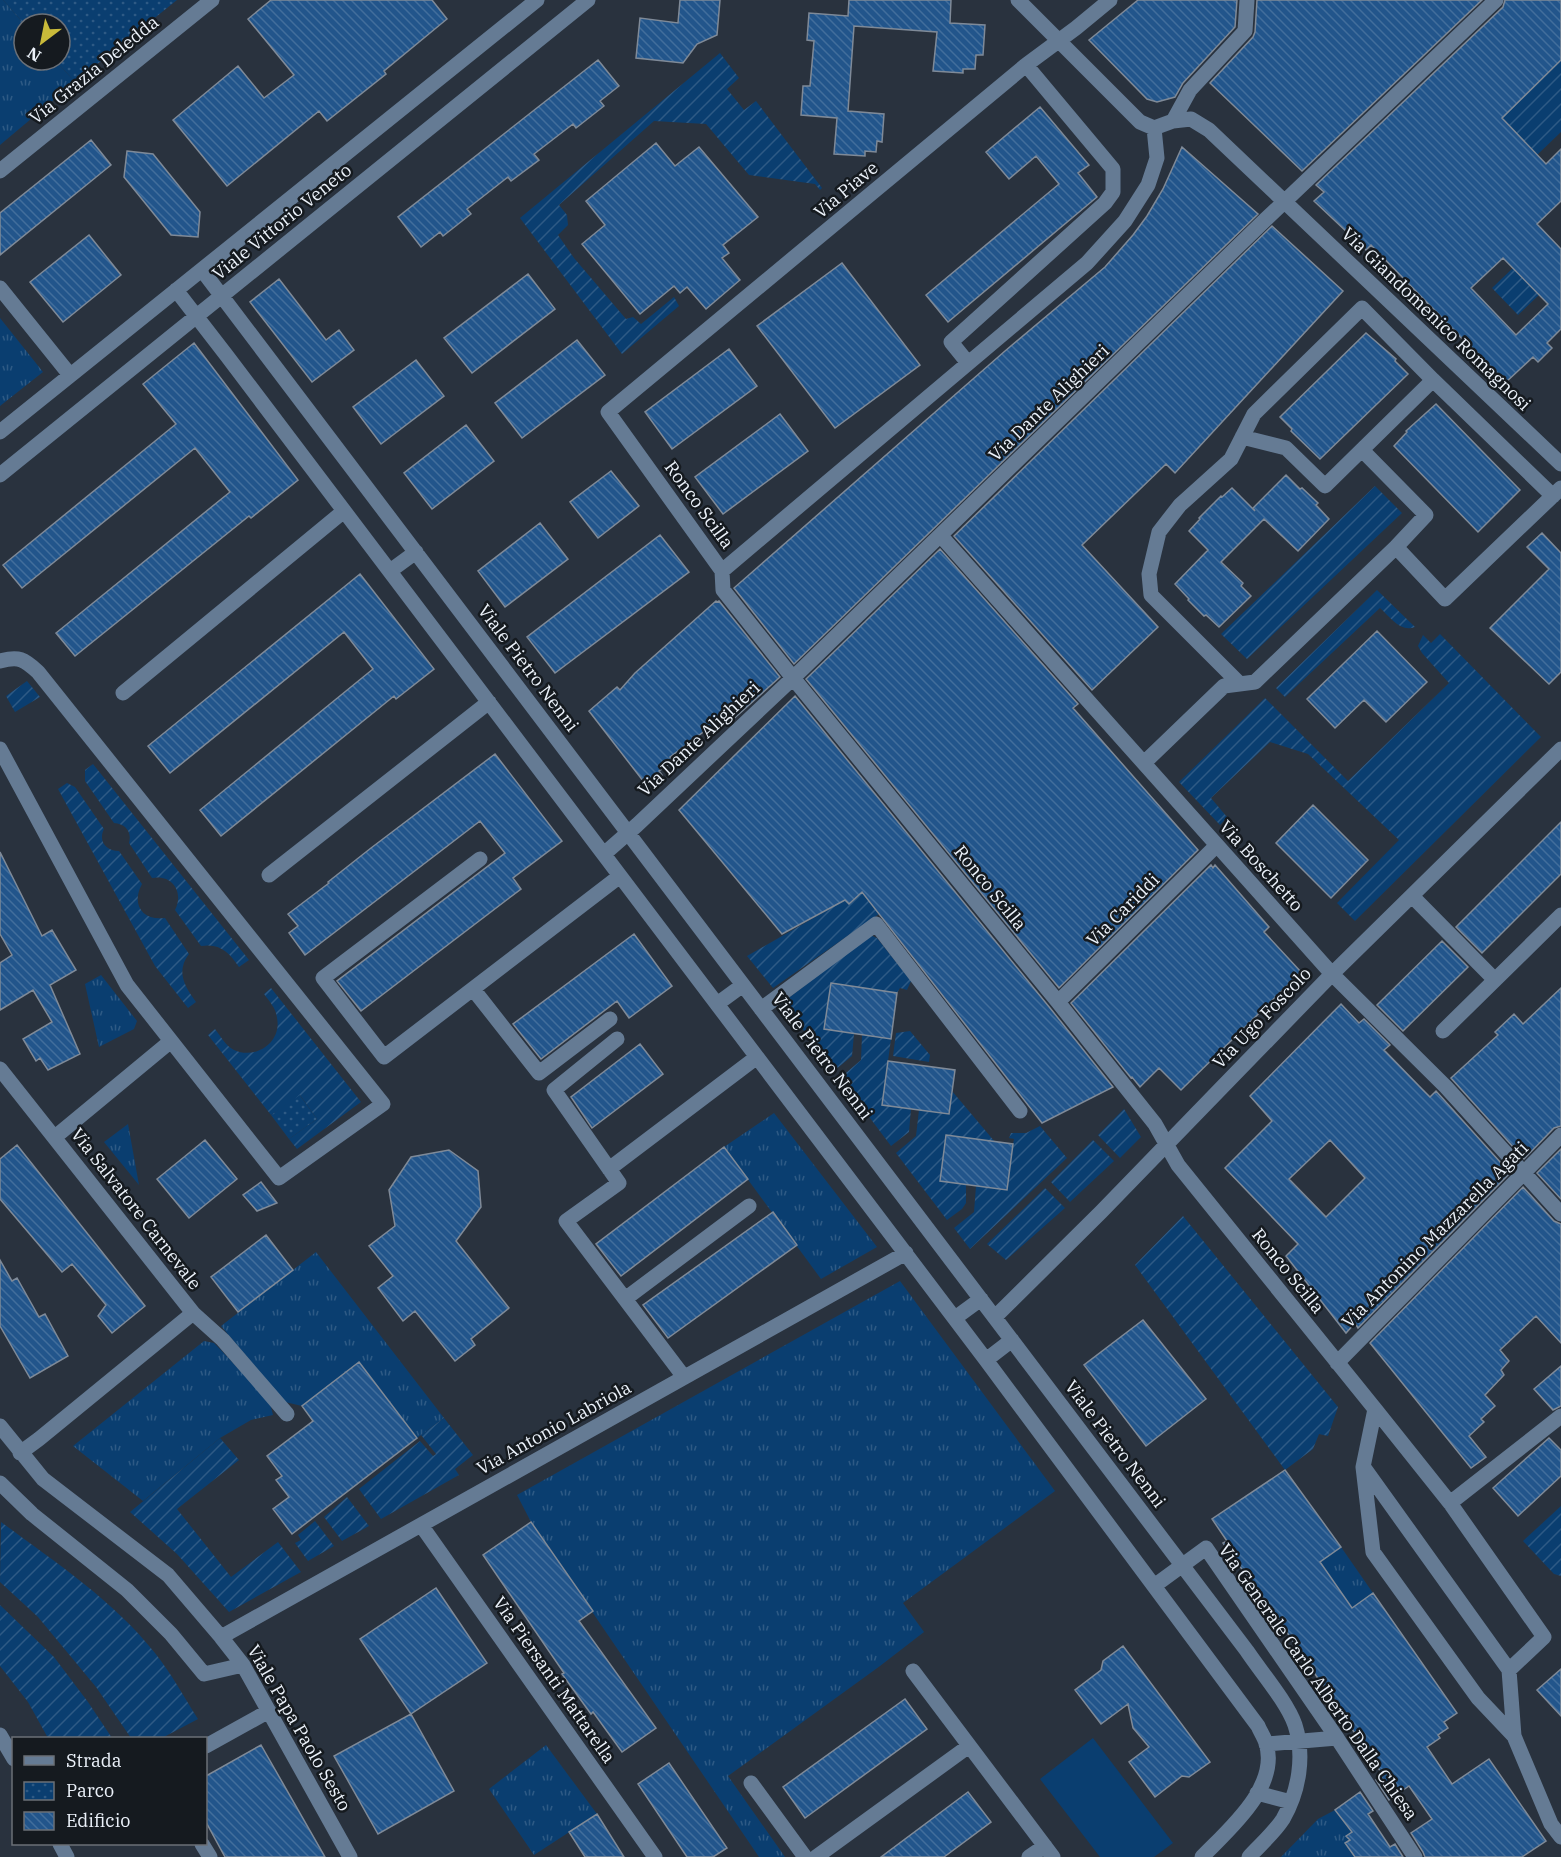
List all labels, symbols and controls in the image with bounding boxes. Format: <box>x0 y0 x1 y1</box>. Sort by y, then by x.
street label: Via Grazia Deledda <box>24 10 163 129</box>
north arrow <box>12 12 72 72</box>
text: N <box>23 43 45 67</box>
street label: Via Piave <box>809 156 883 223</box>
street label: Viale Vittorio Veneto <box>207 158 356 285</box>
street label: Via Giandomenico Romagnosi <box>1337 222 1536 416</box>
street label: Via Dante Alighieri <box>984 339 1114 466</box>
street label: Ronco Scilla <box>660 456 739 553</box>
street label: Viale Pietro Nenni <box>473 599 584 736</box>
street label: Via Dante Alighieri <box>633 676 765 801</box>
street label: Via Boschetto <box>1214 815 1308 916</box>
street label: Ronco Scilla <box>949 840 1032 935</box>
street label: Via Cariddi <box>1081 868 1164 951</box>
street label: Via Ugo Foscolo <box>1207 962 1316 1073</box>
street label: Viale Pietro Nenni <box>767 987 878 1124</box>
street label: Via Salvatore Carnevale <box>66 1123 207 1294</box>
street label: Via Antonino Mazzarella Agati <box>1337 1136 1533 1333</box>
street label: Ronco Scilla <box>1247 1223 1330 1318</box>
street label: Via Antonio Labriola <box>472 1375 635 1480</box>
street label: Viale Pietro Nenni <box>1060 1375 1171 1512</box>
street label: Via Generale Carlo Alberto Dalla Chiesa <box>1214 1539 1423 1825</box>
street label: Via Piersanti Mattarella <box>488 1592 621 1768</box>
street label: Viale Papa Paolo Sesto <box>242 1640 357 1815</box>
legend <box>12 1737 207 1845</box>
text: Strada <box>66 1749 122 1772</box>
text: Parco <box>66 1779 114 1802</box>
text: Edificio <box>66 1809 130 1832</box>

